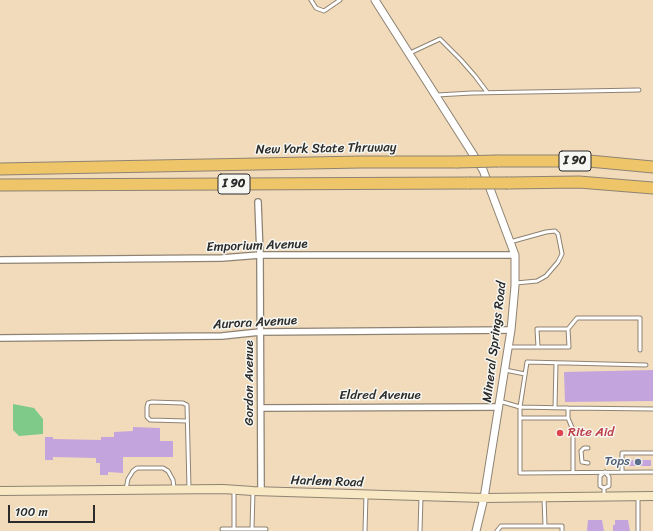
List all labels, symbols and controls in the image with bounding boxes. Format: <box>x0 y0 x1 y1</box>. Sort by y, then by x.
street label: New York State Thruway <box>255 140 397 158</box>
road number: I 90 <box>559 151 591 171</box>
road number: I 90 <box>218 174 250 194</box>
street label: Emporium Avenue <box>206 236 308 256</box>
street label: Mineral Springs Road <box>480 281 510 403</box>
street label: Aurora Avenue <box>213 313 297 333</box>
street label: Gordon Avenue <box>242 340 258 426</box>
street label: Eldred Avenue <box>339 388 421 404</box>
place label: Rite Aid <box>568 425 614 441</box>
marker: Rite Aid <box>555 428 565 438</box>
place label: Tops <box>604 454 630 470</box>
marker: Tops <box>633 457 643 467</box>
street label: Harlem Road <box>290 473 364 491</box>
scale bar <box>10 497 97 523</box>
text: 100 m <box>15 501 48 523</box>

